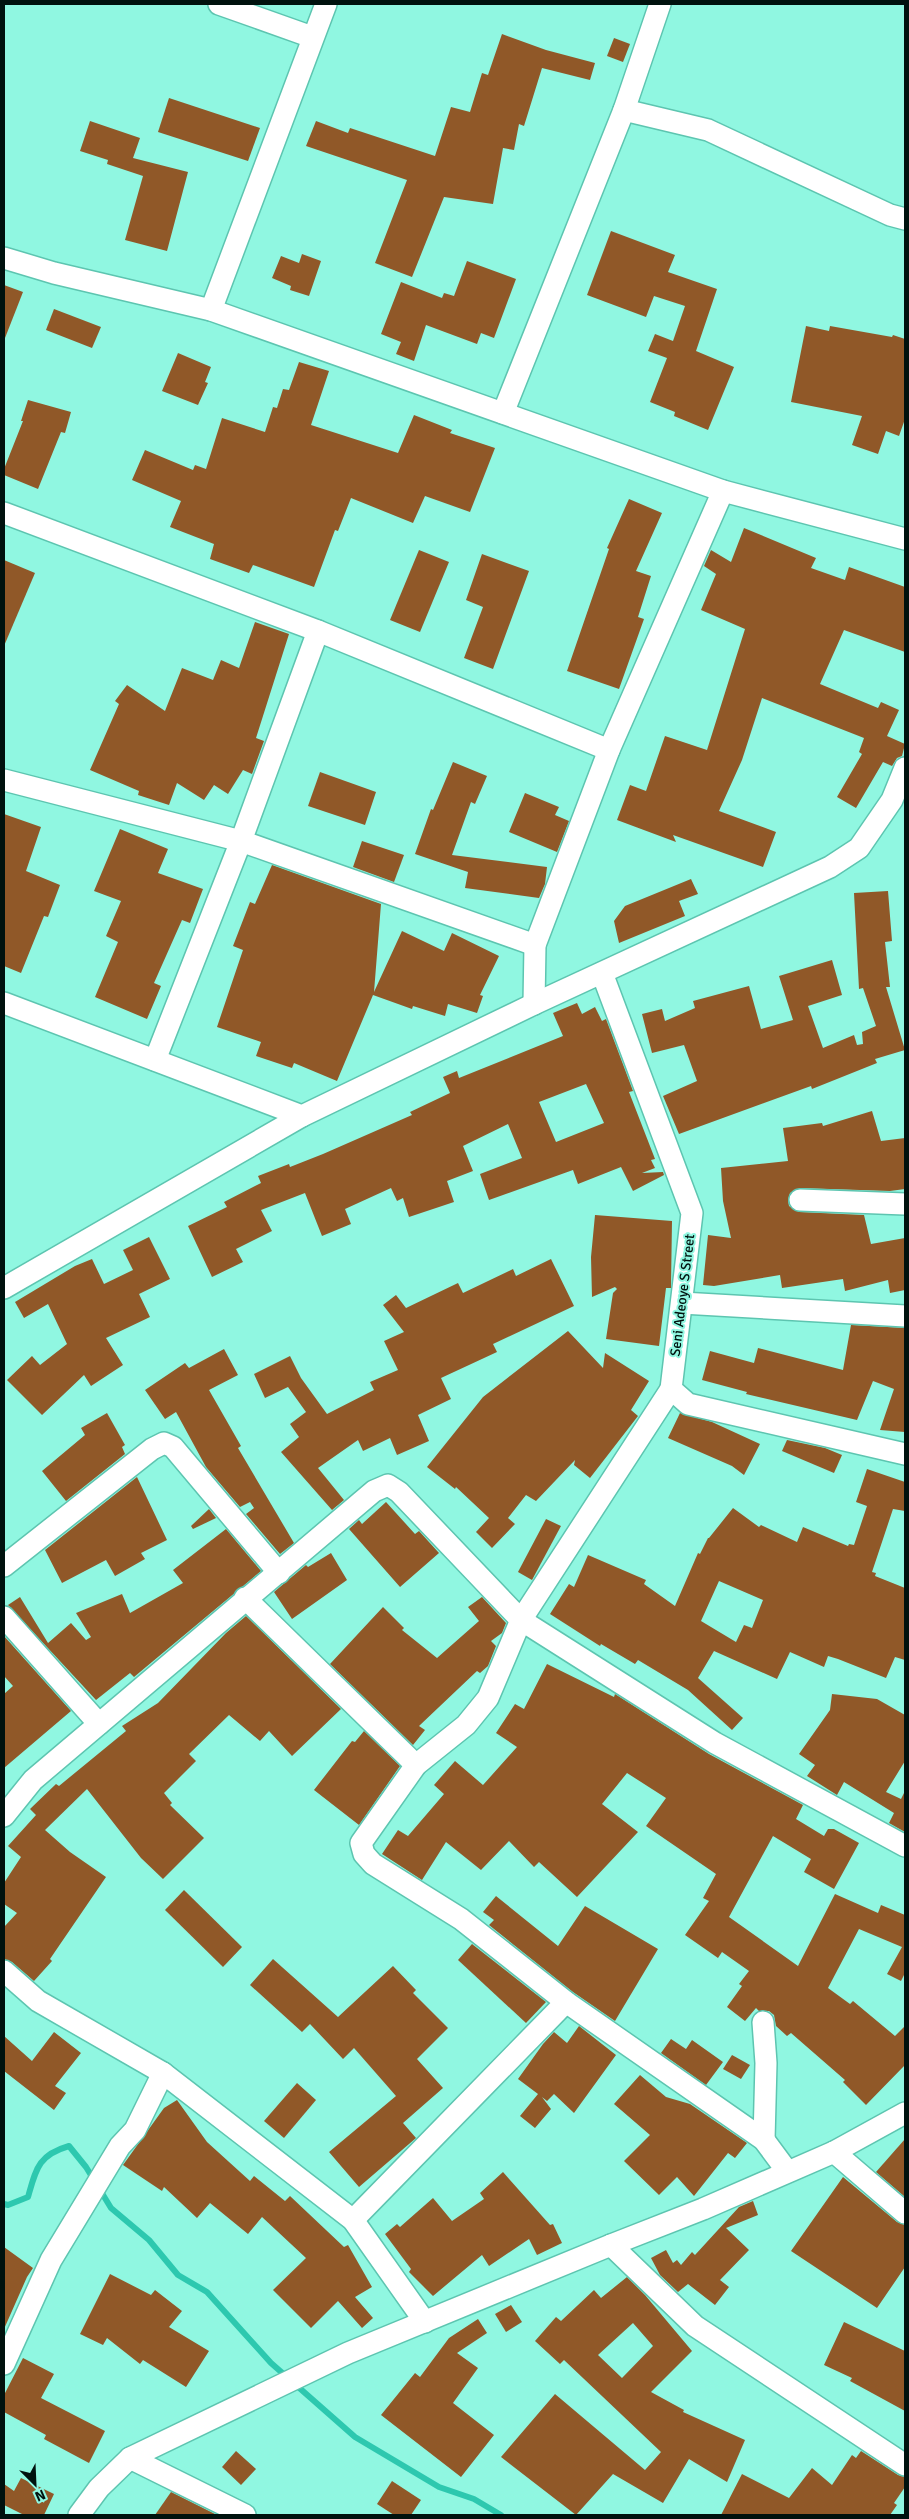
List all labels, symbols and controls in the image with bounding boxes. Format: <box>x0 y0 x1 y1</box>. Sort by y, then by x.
street label: Seni Adeoye S Street <box>667 1233 698 1357</box>
north arrow <box>10 2459 60 2509</box>
text: N <box>32 2486 48 2505</box>

